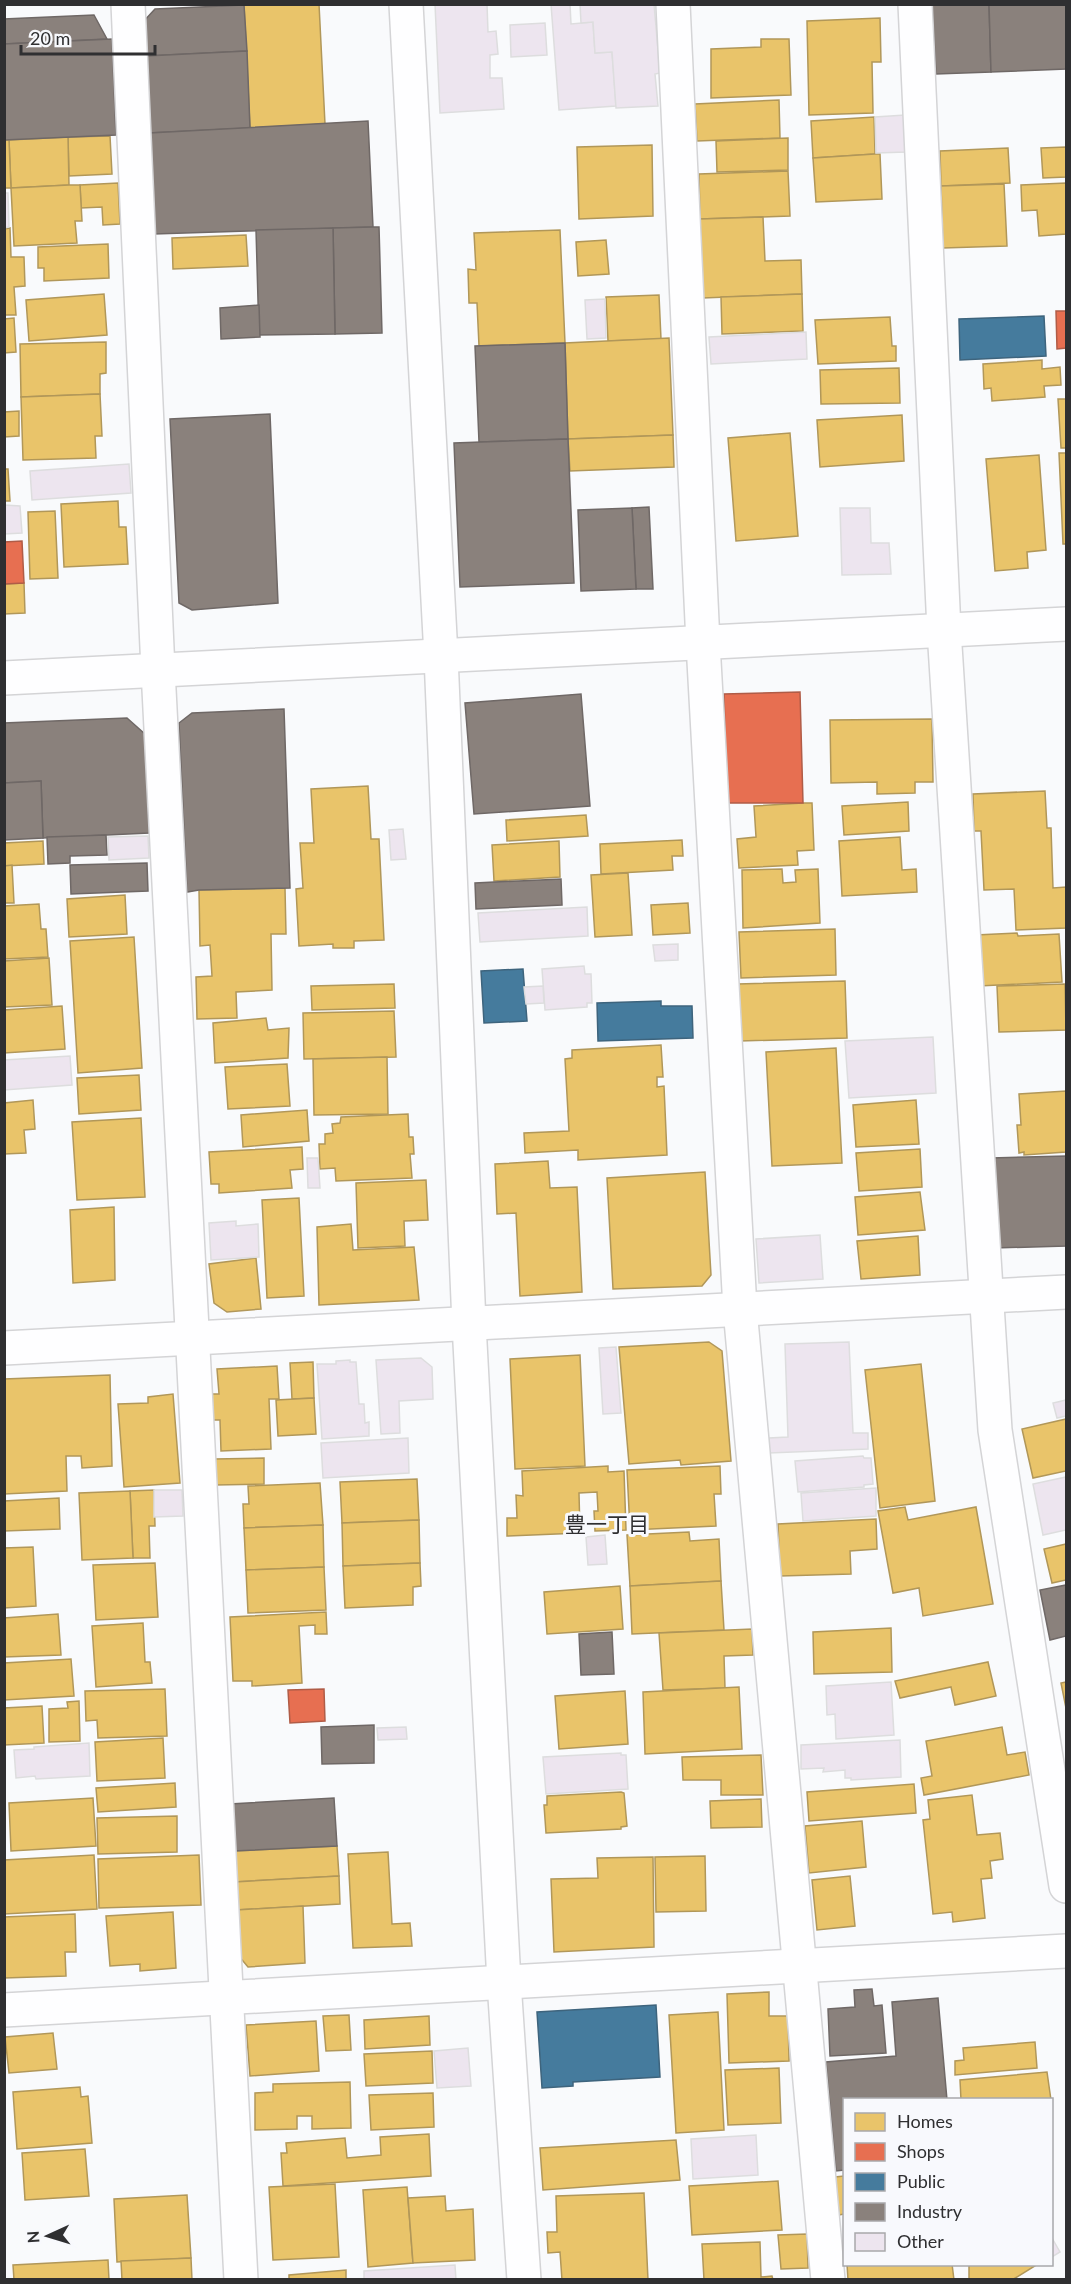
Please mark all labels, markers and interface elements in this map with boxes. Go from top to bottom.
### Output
scale bar [21,18,154,56]
text: 20 m [30,27,70,49]
district label: 豊一丁目 [565,1511,649,1536]
legend [843,2098,1053,2266]
text: Homes [897,2110,953,2132]
text: Shops [897,2140,945,2162]
text: Public [897,2170,945,2192]
text: Industry [897,2200,963,2222]
north arrow [18,2206,78,2266]
text: N [23,2230,42,2244]
text: Other [897,2230,944,2252]

